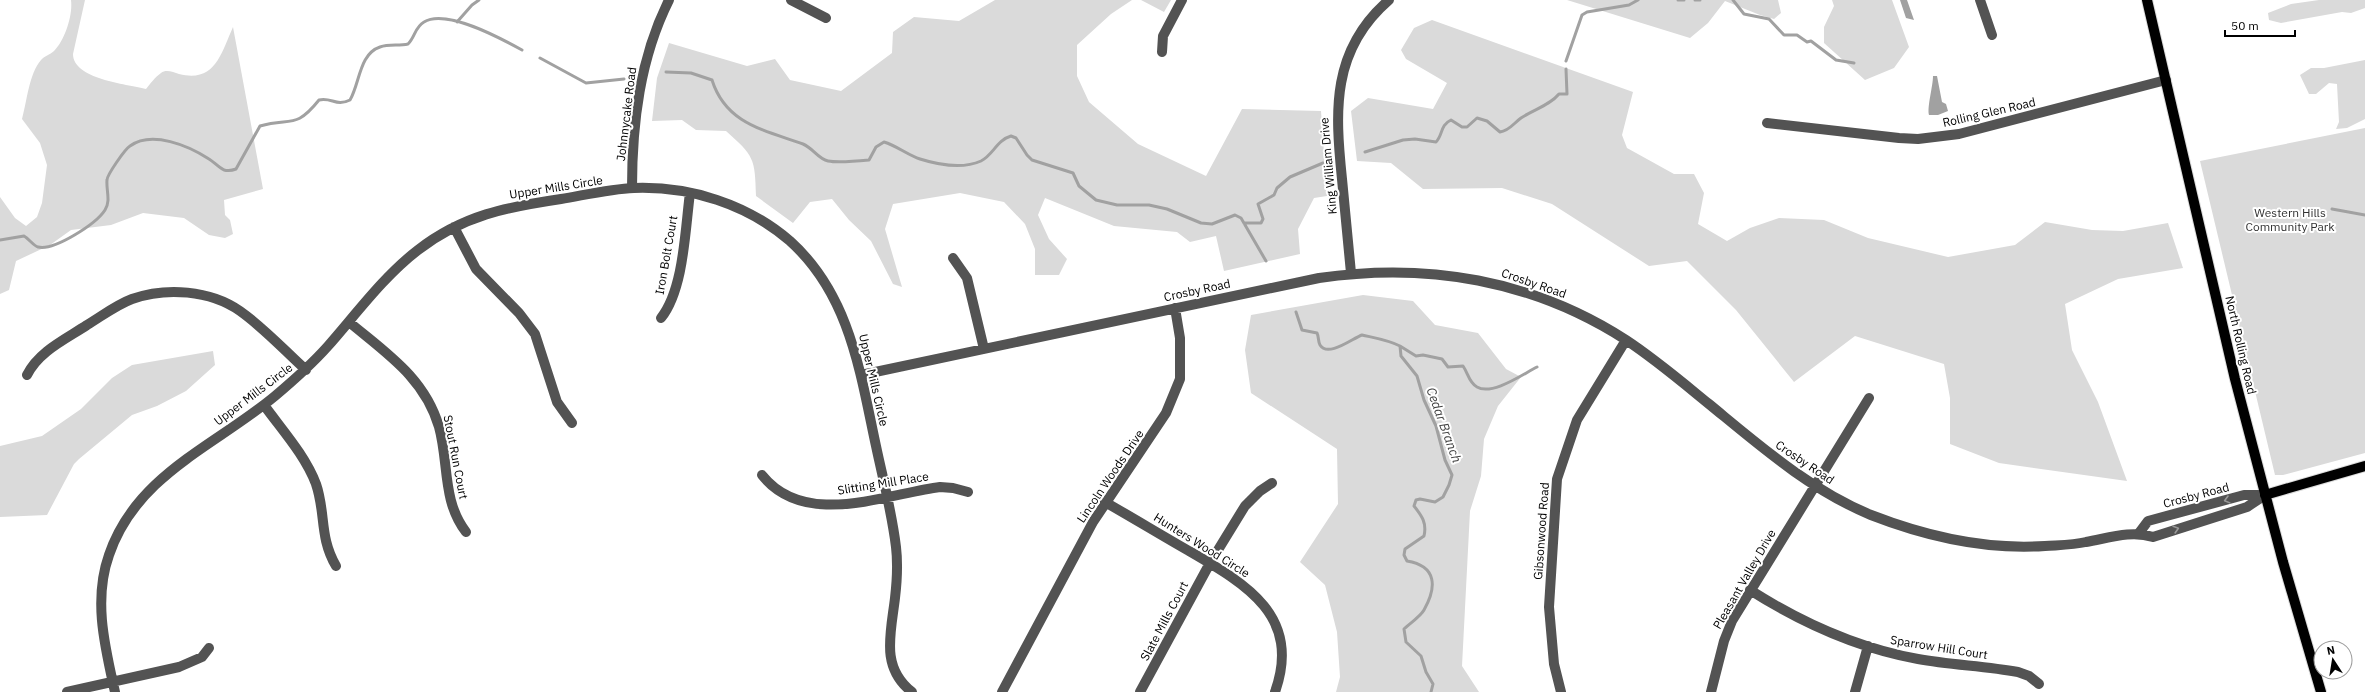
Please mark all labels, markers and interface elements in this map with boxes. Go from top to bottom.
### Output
scale bar [2225,12,2295,38]
text: 50 m [2231,18,2259,33]
street label: Johnnycake Road [613,66,639,162]
street label: Rolling Glen Road [1941,94,2037,130]
street label: King William Drive [1316,116,1340,215]
street label: Upper Mills Circle [508,172,604,202]
park label: Western Hills Community Park [2245,205,2335,234]
street label: Iron Bolt Court [652,214,680,296]
street label: Crosby Road [1500,265,1568,301]
street label: Crosby Road [1162,276,1232,304]
street label: North Rolling Road [2222,294,2260,396]
street label: Upper Mills Circle [856,332,892,428]
street label: Upper Mills Circle [211,359,296,428]
water label: Cedar Branch [1423,385,1465,465]
street label: Stout Run Court [440,414,472,500]
street label: Lincoln Woods Drive [1073,426,1147,525]
street label: Crosby Road [1773,437,1837,487]
street label: Slitting Mill Place [836,468,930,498]
street label: Crosby Road [2161,479,2231,511]
street label: Gibsonwood Road [1530,482,1552,580]
one-way arrow [2224,495,2231,504]
street label: Hunters Wood Circle [1151,509,1253,581]
street label: Pleasant Valley Drive [1709,526,1779,632]
one-way arrow [2173,526,2180,534]
street label: Slate Mills Court [1137,579,1191,663]
street label: Sparrow Hill Court [1889,632,1989,662]
north arrow [2313,640,2353,680]
text: N [2326,643,2336,658]

